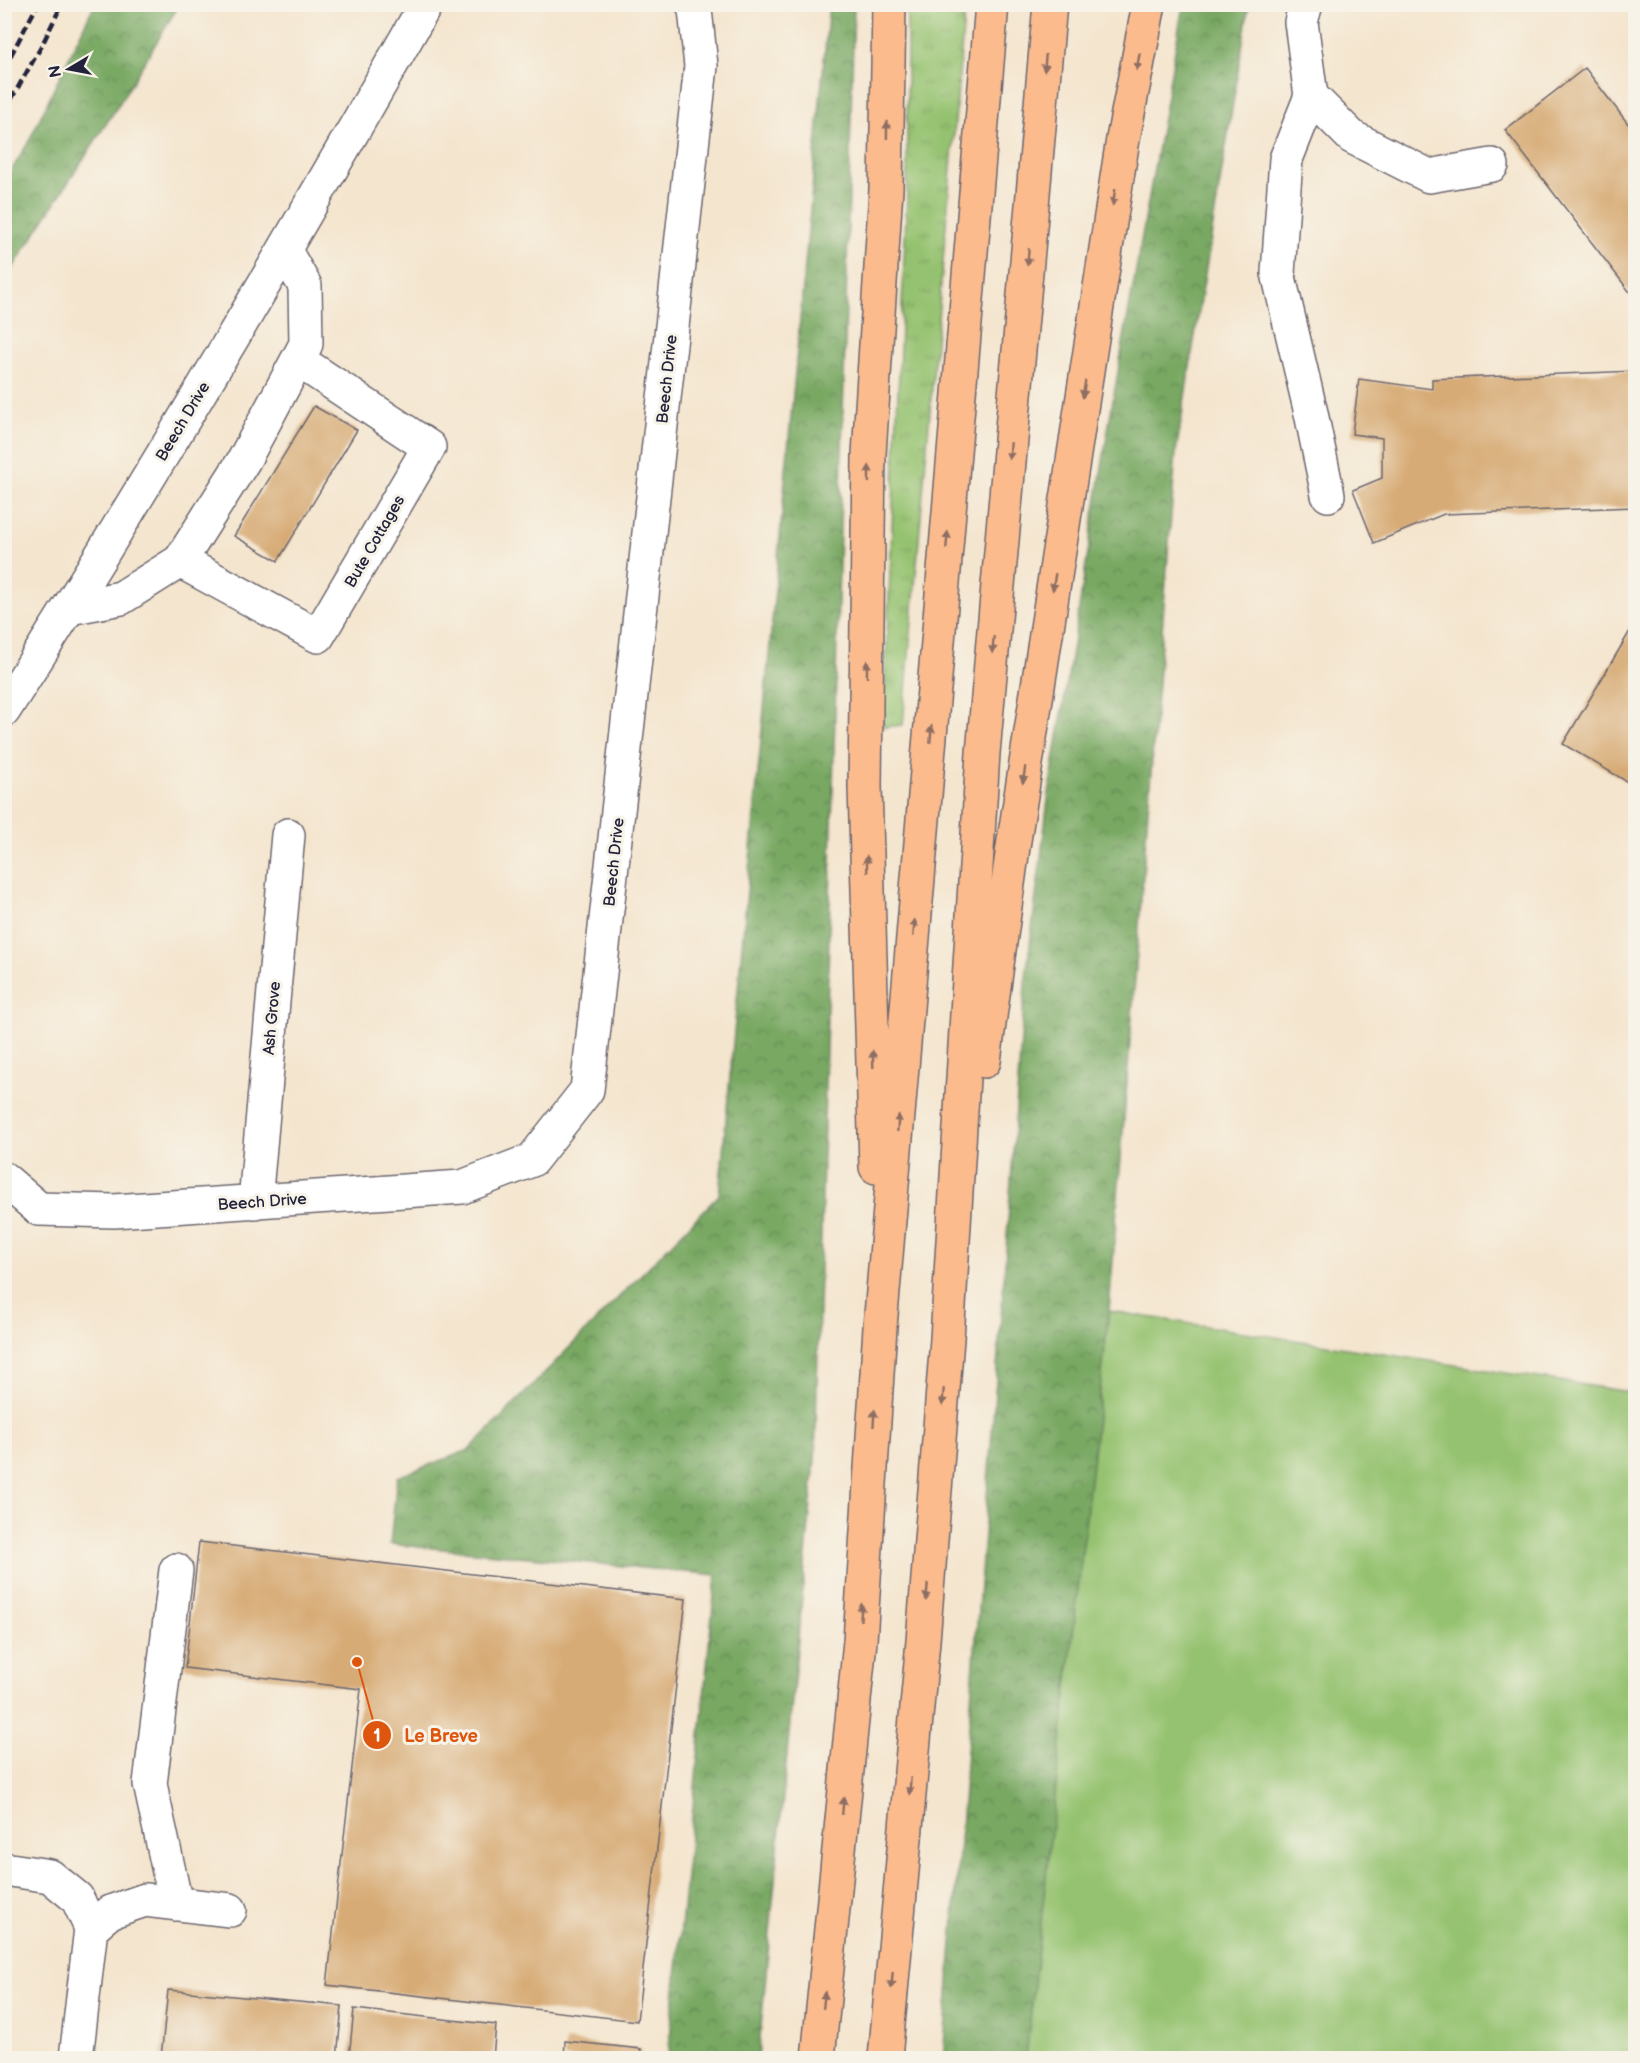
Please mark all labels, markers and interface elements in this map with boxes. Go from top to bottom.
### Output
north arrow [39,39,99,99]
one-way arrow [1040,53,1050,72]
one-way arrow [1133,53,1142,72]
text: N [45,64,66,79]
one-way arrow [882,121,892,140]
one-way arrow [1109,187,1118,206]
one-way arrow [1023,248,1032,267]
street label: Beech Drive [653,333,682,425]
street label: Beech Drive [152,378,215,465]
one-way arrow [1079,380,1088,399]
one-way arrow [1005,442,1015,461]
one-way arrow [864,465,874,484]
street label: Bute Cottages [341,492,409,591]
one-way arrow [942,530,952,549]
one-way arrow [1049,573,1058,592]
one-way arrow [988,636,998,655]
one-way arrow [862,660,871,679]
one-way arrow [926,725,935,744]
one-way arrow [1019,765,1028,784]
street label: Beech Drive [600,816,629,908]
one-way arrow [863,855,872,874]
one-way arrow [909,919,919,938]
street label: Ash Grove [260,980,285,1056]
one-way arrow [868,1050,877,1069]
one-way arrow [893,1113,903,1132]
street label: Beech Drive [217,1190,308,1215]
one-way arrow [938,1388,948,1407]
one-way arrow [870,1408,879,1427]
one-way arrow [923,1582,932,1601]
one-way arrow [857,1603,866,1622]
callout: Le Breve [362,1717,490,1753]
text: 1 [373,1726,381,1747]
text: Le Breve [404,1726,478,1747]
one-way arrow [905,1777,915,1796]
one-way arrow [838,1797,848,1816]
one-way arrow [887,1971,897,1990]
one-way arrow [819,1991,829,2010]

